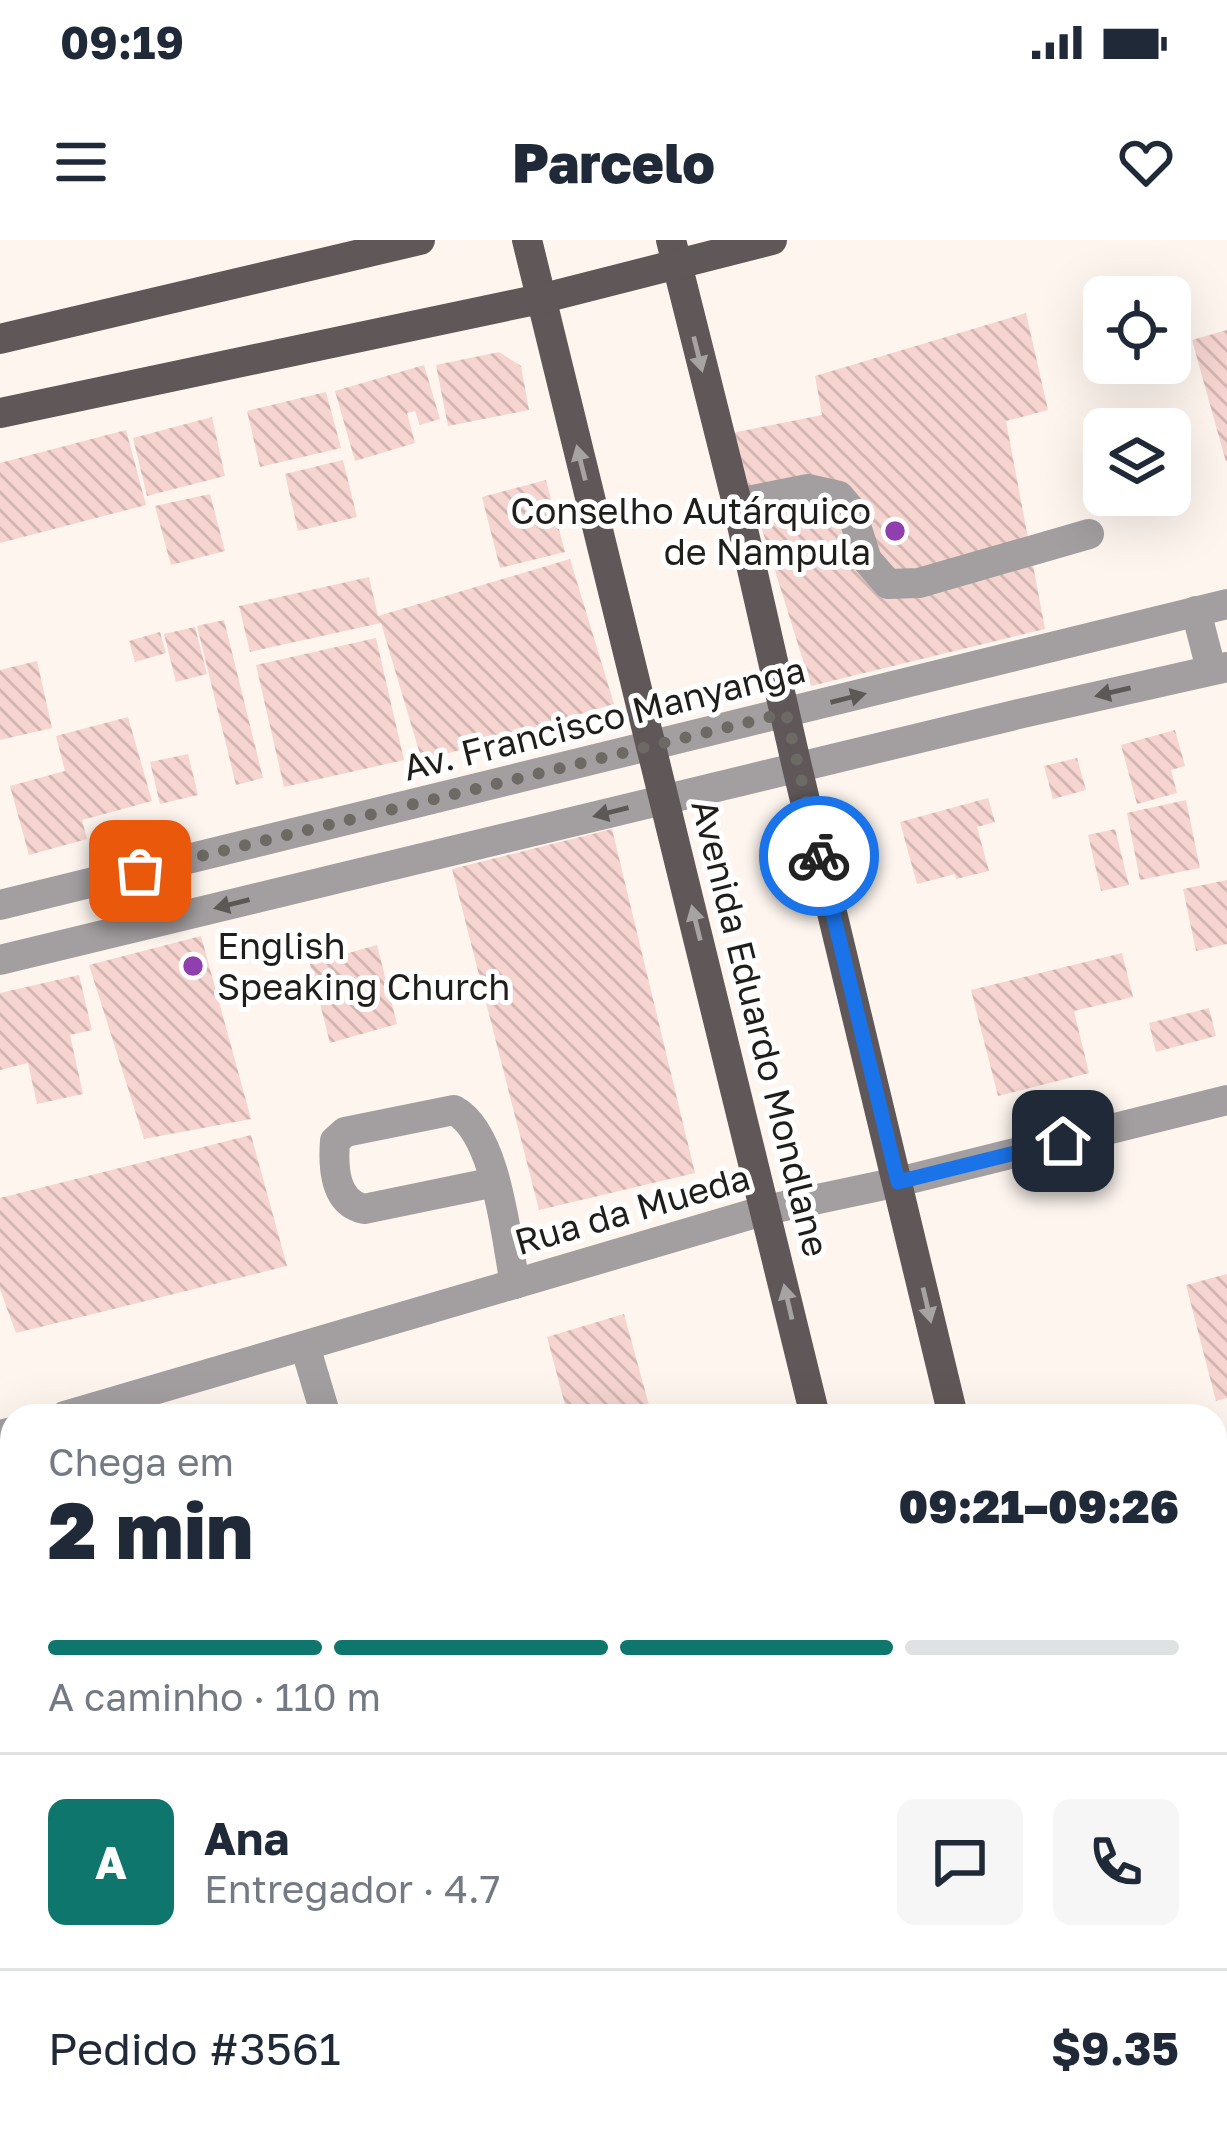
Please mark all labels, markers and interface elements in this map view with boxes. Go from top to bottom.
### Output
text: 09:19 [60,15,184,69]
icon: menu [48,129,114,195]
icon: heart [1113,129,1179,195]
text: Parcelo [512,130,715,195]
map controls [1083,276,1191,516]
button: locate [1083,276,1191,384]
one-way arrow [690,335,709,372]
button: layers [1083,408,1191,516]
one-way arrow [571,445,590,482]
place label: Conselho Autárquico de Nampula [510,489,871,573]
marker: Conselho Autárquico de Nampula [882,518,908,544]
street label: Av. Francisco Manyanga [399,647,809,789]
one-way arrow [1094,683,1131,702]
one-way arrow [830,688,867,707]
street label: Avenida Eduardo Mondlane [683,795,839,1261]
courier [759,796,879,916]
one-way arrow [592,803,629,822]
pin [89,820,191,922]
icon: bike [786,823,852,889]
icon: bag [107,838,173,904]
one-way arrow [213,895,250,914]
one-way arrow [686,905,705,942]
place label: English Speaking Church [217,924,511,1008]
marker: English Speaking Church [180,953,206,979]
pin [1012,1090,1114,1192]
icon: home [1030,1108,1096,1174]
street label: Rua da Mueda [510,1155,754,1263]
one-way arrow [778,1283,797,1321]
one-way arrow [918,1286,937,1323]
text: Chega em [48,1438,234,1485]
text: 09:21–09:26 [899,1479,1179,1533]
text: 2 min [48,1483,253,1576]
text: A caminho · 110 m [48,1673,381,1720]
button: chat [897,1799,1023,1925]
button: phone [1053,1799,1179,1925]
text: Ana [204,1811,289,1865]
text: A [95,1835,127,1889]
text: Entregador · 4.7 [204,1865,500,1912]
text: Pedido #3561 [48,2021,341,2075]
text: $9.35 [1051,2021,1179,2075]

